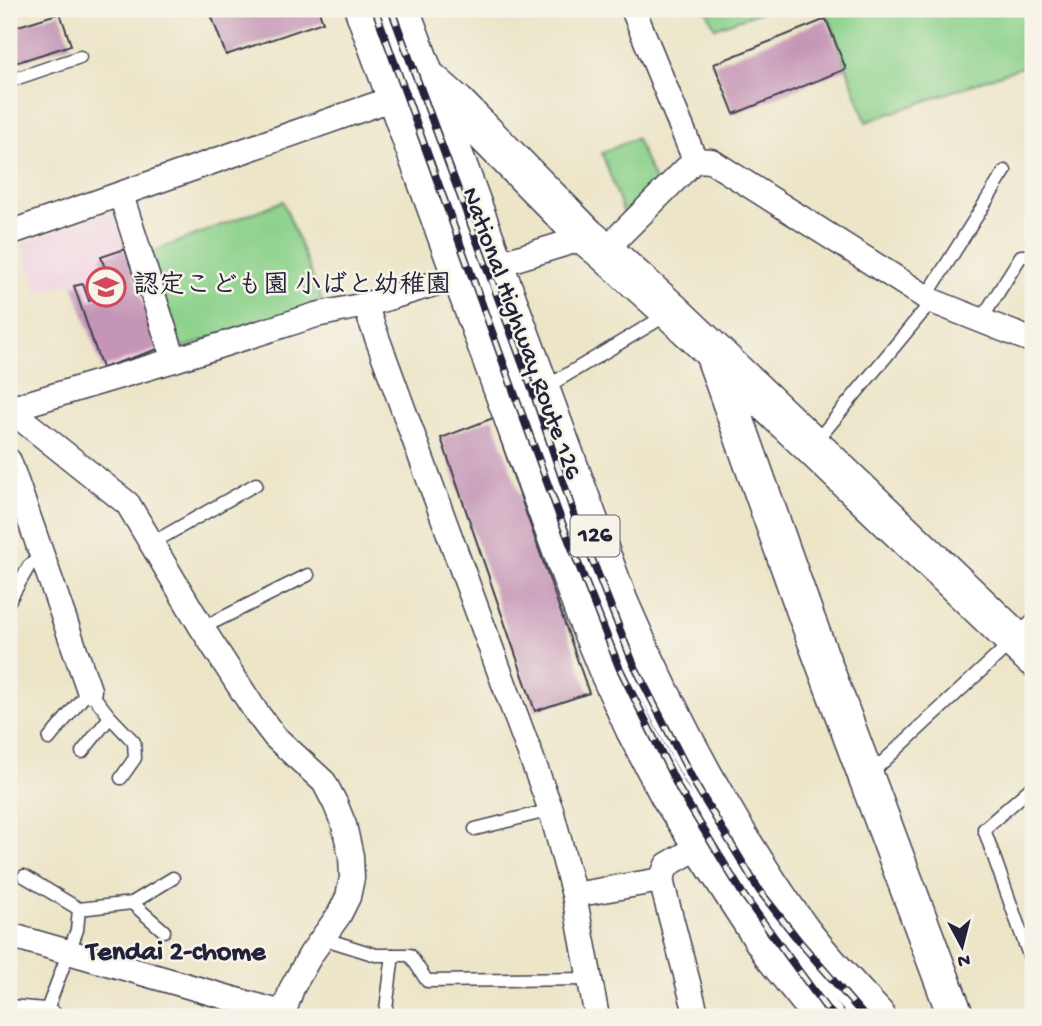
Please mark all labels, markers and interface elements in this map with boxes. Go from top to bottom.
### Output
street label: National Highway Route 126 [453,184,588,485]
school or university icon: 認定こども園 小ばと幼稚園 [85,266,127,308]
place label: 認定こども園 小ばと幼稚園 [133,270,451,303]
road number: 126 [570,516,620,556]
north arrow [926,911,996,981]
district label: Tendai 2-chome [84,937,267,970]
text: N [956,947,971,972]

